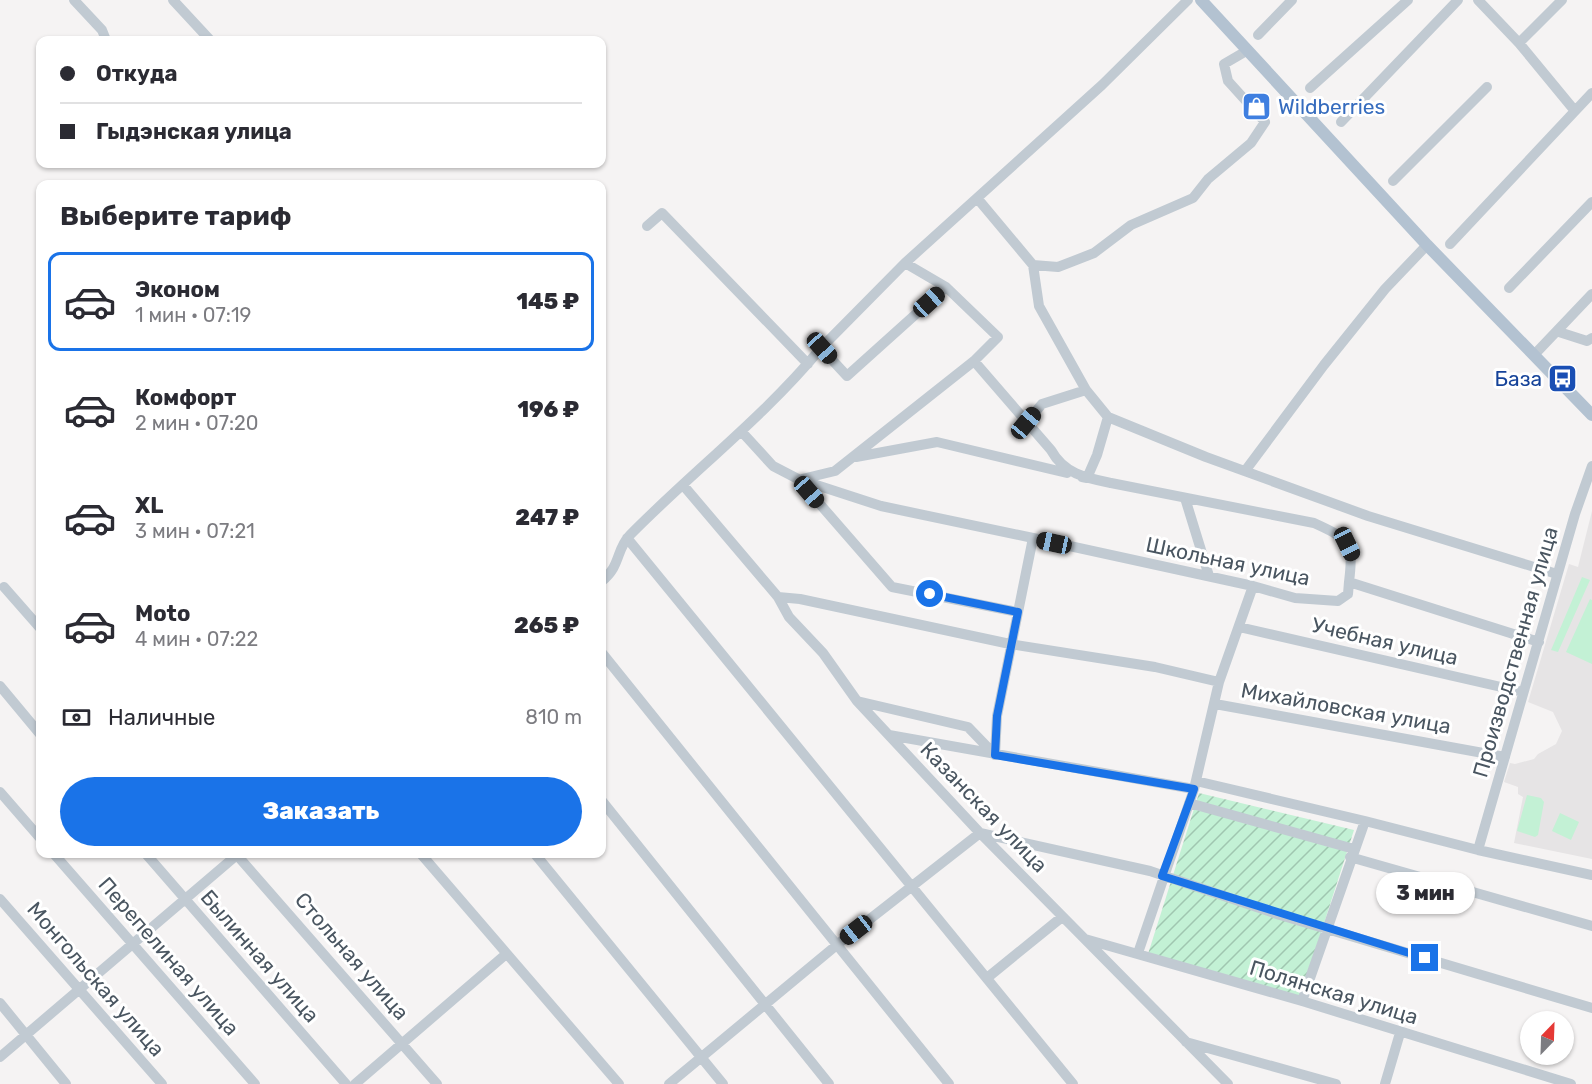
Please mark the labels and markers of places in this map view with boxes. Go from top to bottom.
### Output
shop icon: Wildberries [1241,90,1273,122]
place label: Wildberries [1278,94,1385,119]
bus stop icon: База [1547,362,1579,394]
place label: База [1495,366,1542,391]

